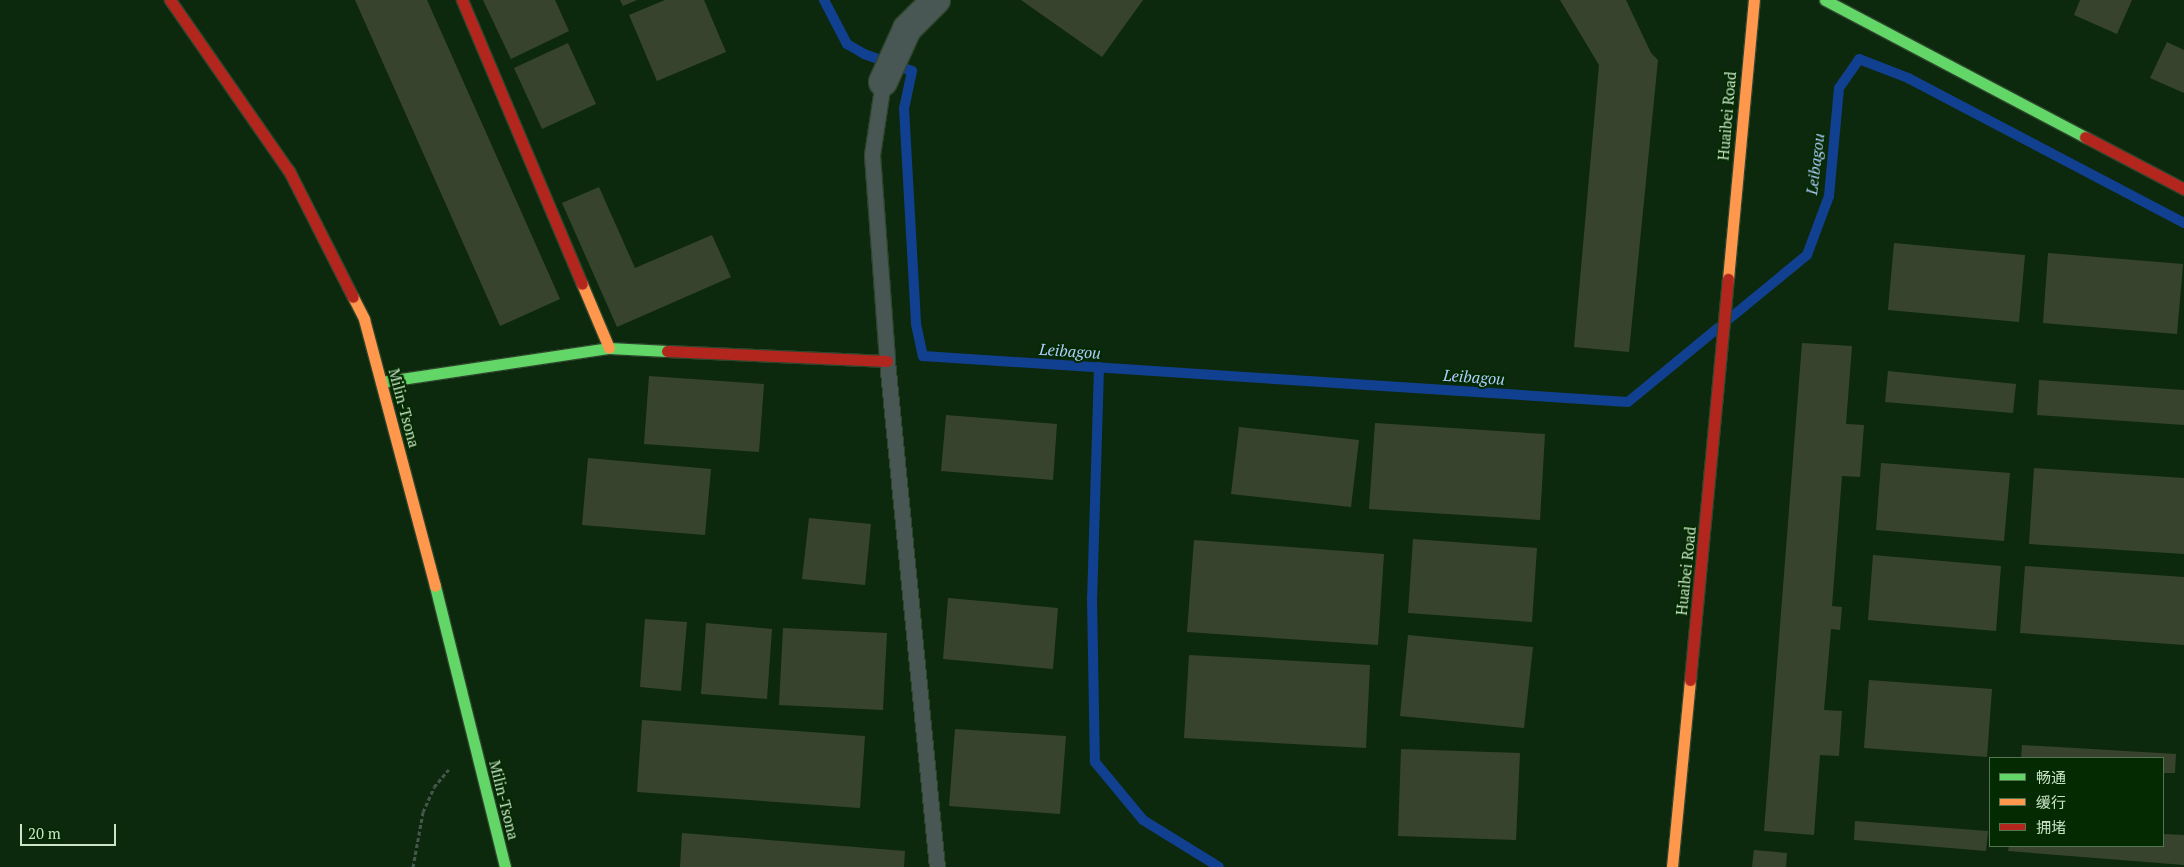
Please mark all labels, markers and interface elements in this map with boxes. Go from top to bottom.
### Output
street label: Huaibei Road [1714,71,1740,161]
water label: Leibagou [1802,132,1828,196]
water label: Leibagou [1038,339,1102,363]
water label: Leibagou [1442,365,1506,389]
street label: Milin-Tsona [385,367,423,449]
street label: Huaibei Road [1672,526,1700,616]
legend [1989,757,2164,847]
street label: Milin-Tsona [485,759,523,841]
text: 畅通 [2036,767,2066,787]
text: 缓行 [2036,792,2066,812]
scale bar [22,814,119,846]
text: 拥堵 [2036,817,2066,837]
text: 20 m [28,823,61,843]

